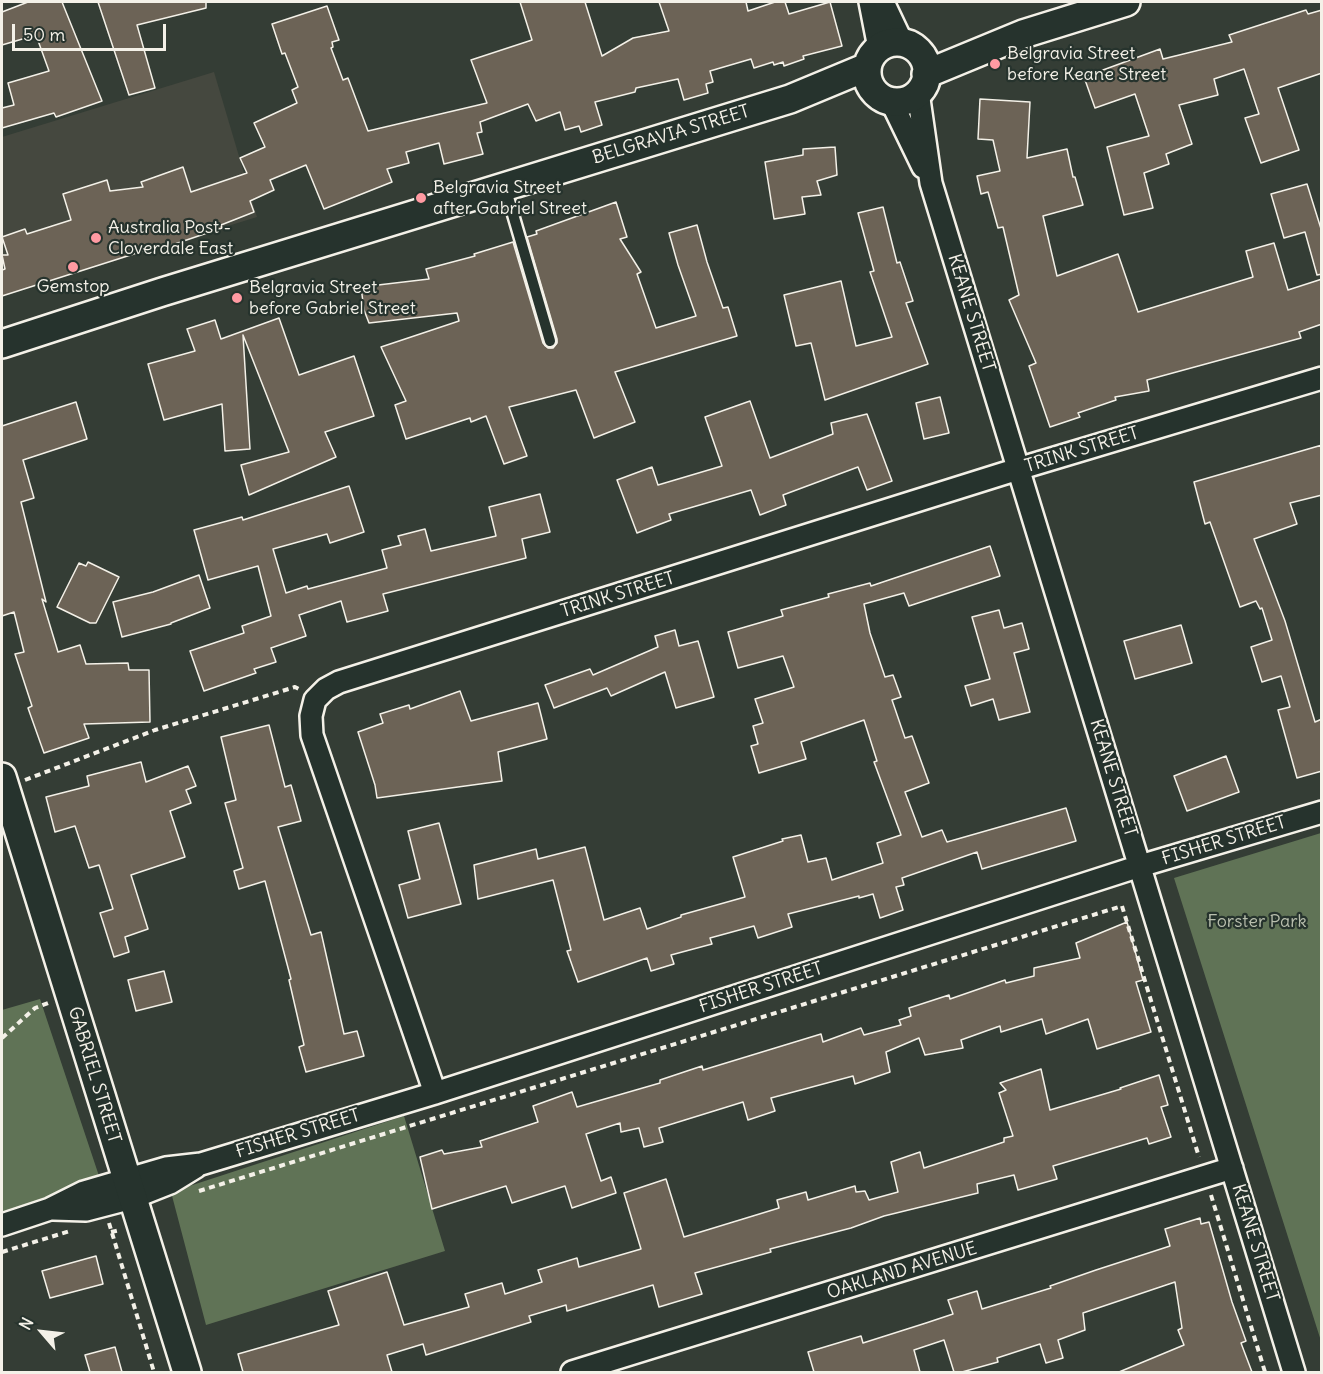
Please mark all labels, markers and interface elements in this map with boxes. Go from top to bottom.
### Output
scale bar [15,12,170,50]
text: 50 m [23,23,65,46]
place label: Belgravia Street before Keane Street [1007,43,1166,86]
marker: Belgravia Street before Keane Street [988,57,1002,71]
street label: BELGRAVIA STREET [590,101,752,169]
place label: Belgravia Street after Gabriel Street [433,177,587,219]
marker: Belgravia Street after Gabriel Street [414,191,428,205]
place label: Australia Post - Cloverdale East [108,217,233,260]
marker: Australia Post - Cloverdale East [89,231,103,245]
street label: KEANE STREET [943,252,999,374]
marker: Gemstop [66,260,80,274]
place label: Gemstop [36,276,110,298]
place label: Belgravia Street before Gabriel Street [249,277,416,320]
marker: Belgravia Street before Gabriel Street [230,291,244,305]
street label: TRINK STREET [1022,422,1142,478]
street label: TRINK STREET [558,567,678,623]
street label: KEANE STREET [1085,717,1141,839]
street label: FISHER STREET [1159,812,1289,870]
park label: Forster Park [1207,911,1307,933]
street label: FISHER STREET [696,958,826,1018]
street label: GABRIEL STREET [63,1004,125,1146]
street label: FISHER STREET [233,1105,363,1163]
street label: KEANE STREET [1227,1182,1283,1304]
street label: OAKLAND AVENUE [824,1238,980,1304]
north arrow [12,1302,72,1362]
text: N [15,1314,38,1333]

